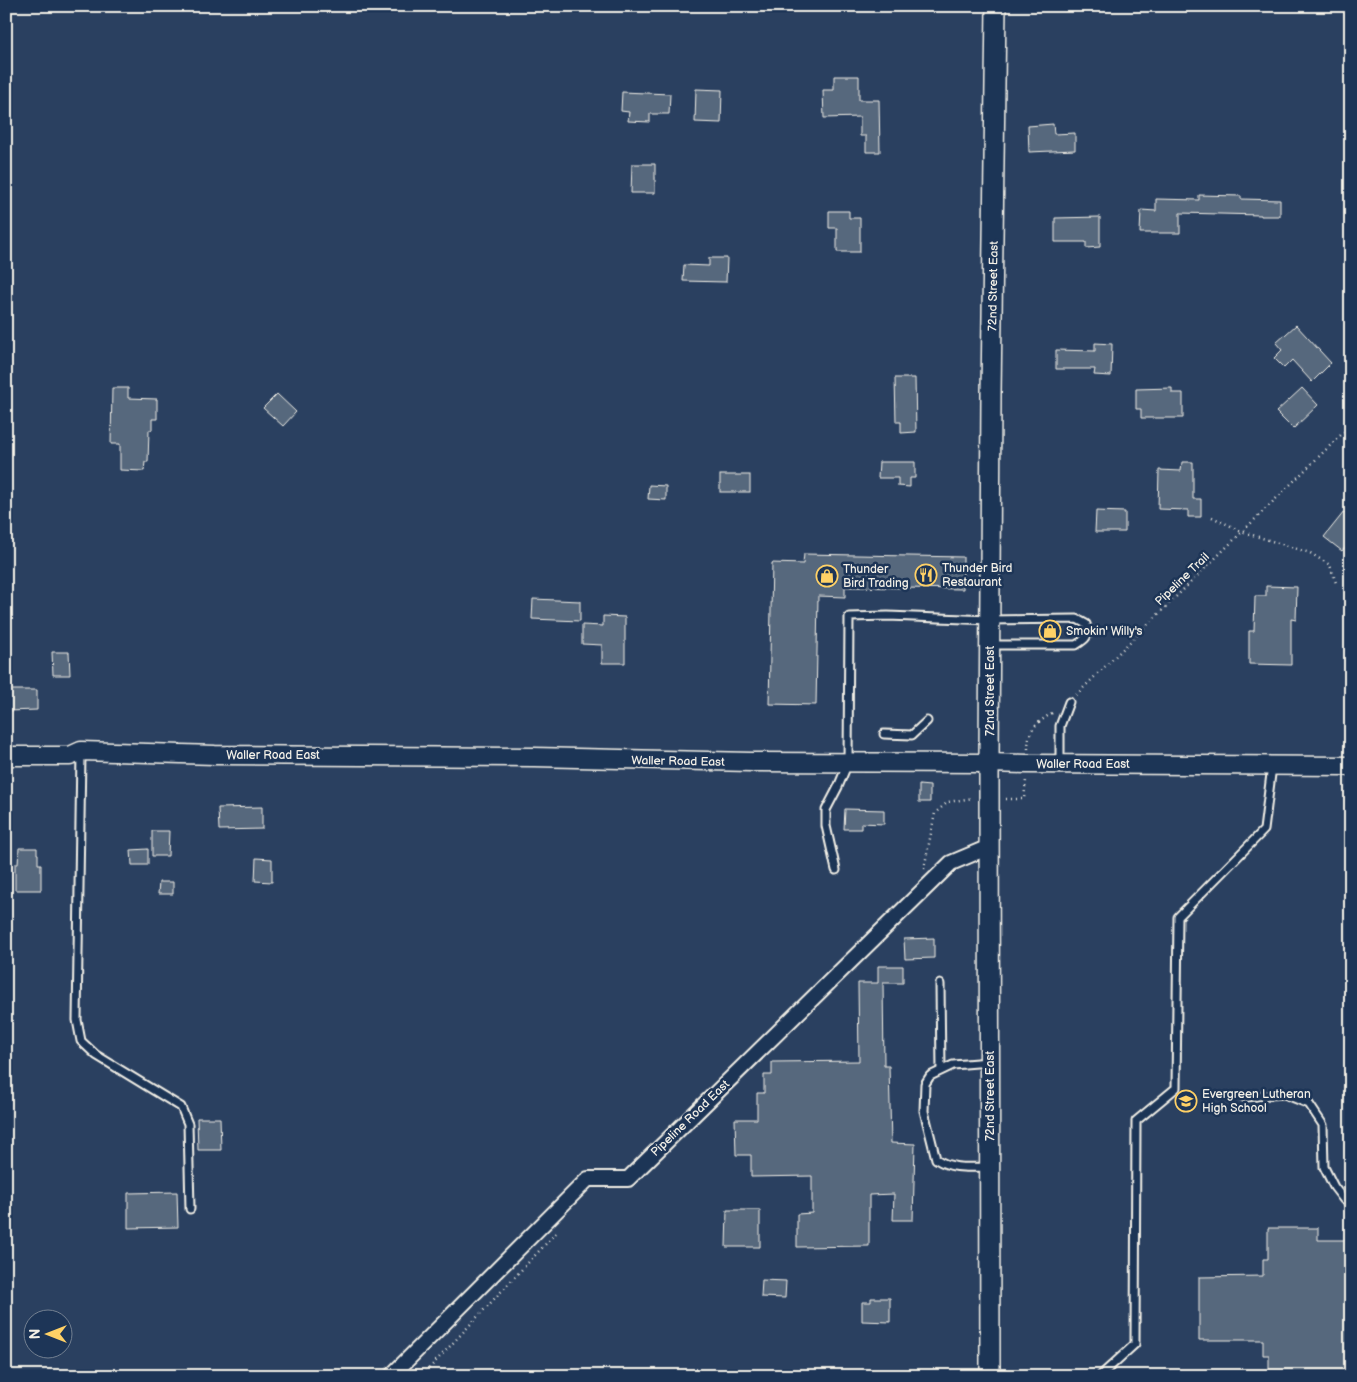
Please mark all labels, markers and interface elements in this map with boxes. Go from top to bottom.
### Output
street label: 72nd Street East [985,241,1002,331]
street label: Pipeline Trail [1152,550,1213,609]
place label: Thunder Bird Restaurant [942,561,1013,590]
place label: Thunder Bird Trading [843,562,909,591]
restaurant icon: Thunder Bird Restaurant [914,563,938,587]
shop icon: Thunder Bird Trading [815,564,839,588]
shop icon: Smokin' Willy's [1038,619,1062,643]
place label: Smokin' Willy's [1066,624,1143,639]
street label: 72nd Street East [983,646,998,736]
street label: Waller Road East [226,748,320,763]
street label: Waller Road East [631,753,725,770]
street label: Waller Road East [1036,757,1130,772]
street label: 72nd Street East [983,1051,998,1141]
street label: Pipeline Road East [648,1077,733,1160]
place label: Evergreen Lutheran High School [1202,1087,1311,1116]
school or university icon: Evergreen Lutheran High School [1174,1089,1198,1113]
north arrow [22,1310,72,1360]
text: N [27,1329,44,1339]

